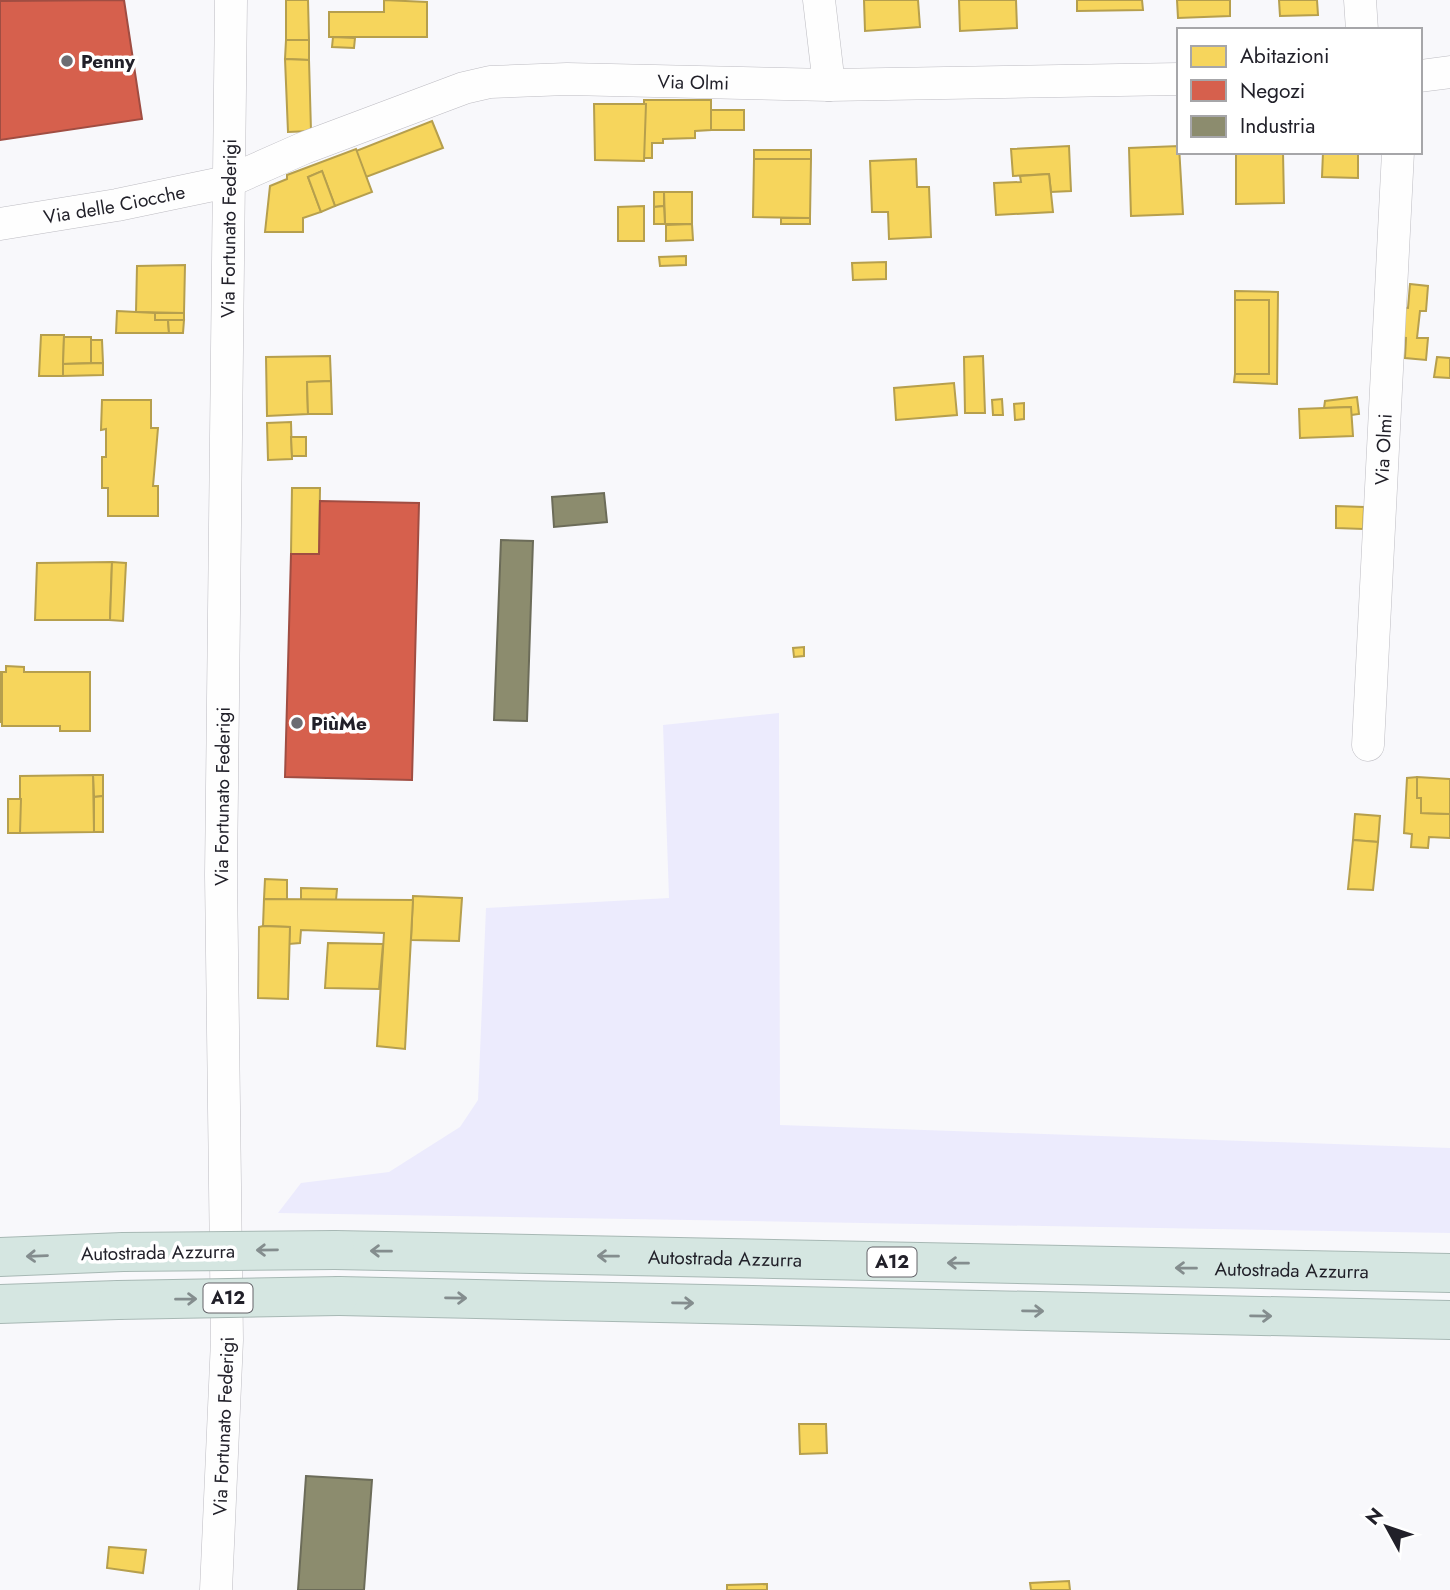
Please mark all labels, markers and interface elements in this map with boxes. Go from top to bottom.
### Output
legend [1177,28,1422,154]
text: Abitazioni [1240,41,1330,71]
place label: Penny [81,48,136,75]
marker: Penny [59,53,75,69]
street label: Via Olmi [657,68,729,97]
text: Negozi [1240,76,1305,106]
text: Industria [1240,111,1315,141]
street label: Via Fortunato Federigi [214,139,243,318]
street label: Via delle Ciocche [42,178,188,231]
street label: Via Olmi [1368,413,1399,486]
street label: Via Fortunato Federigi [208,707,237,886]
place label: PiùMe [311,710,367,737]
marker: PiùMe [289,715,305,731]
street label: Autostrada Azzurra [81,1238,235,1267]
street label: Autostrada Azzurra [648,1243,802,1274]
one-way arrow [255,1244,278,1257]
one-way arrow [370,1244,393,1257]
road number: A12 [868,1247,917,1276]
one-way arrow [26,1249,49,1262]
one-way arrow [597,1249,620,1262]
street label: Autostrada Azzurra [1214,1255,1369,1285]
one-way arrow [947,1256,970,1270]
one-way arrow [1175,1261,1198,1275]
road number: A12 [204,1283,252,1312]
one-way arrow [174,1292,197,1305]
one-way arrow [444,1292,467,1305]
one-way arrow [671,1297,694,1310]
one-way arrow [1021,1304,1044,1318]
one-way arrow [1249,1309,1272,1323]
street label: Via Fortunato Federigi [206,1336,241,1516]
north arrow [1352,1492,1422,1562]
text: N [1359,1502,1390,1531]

